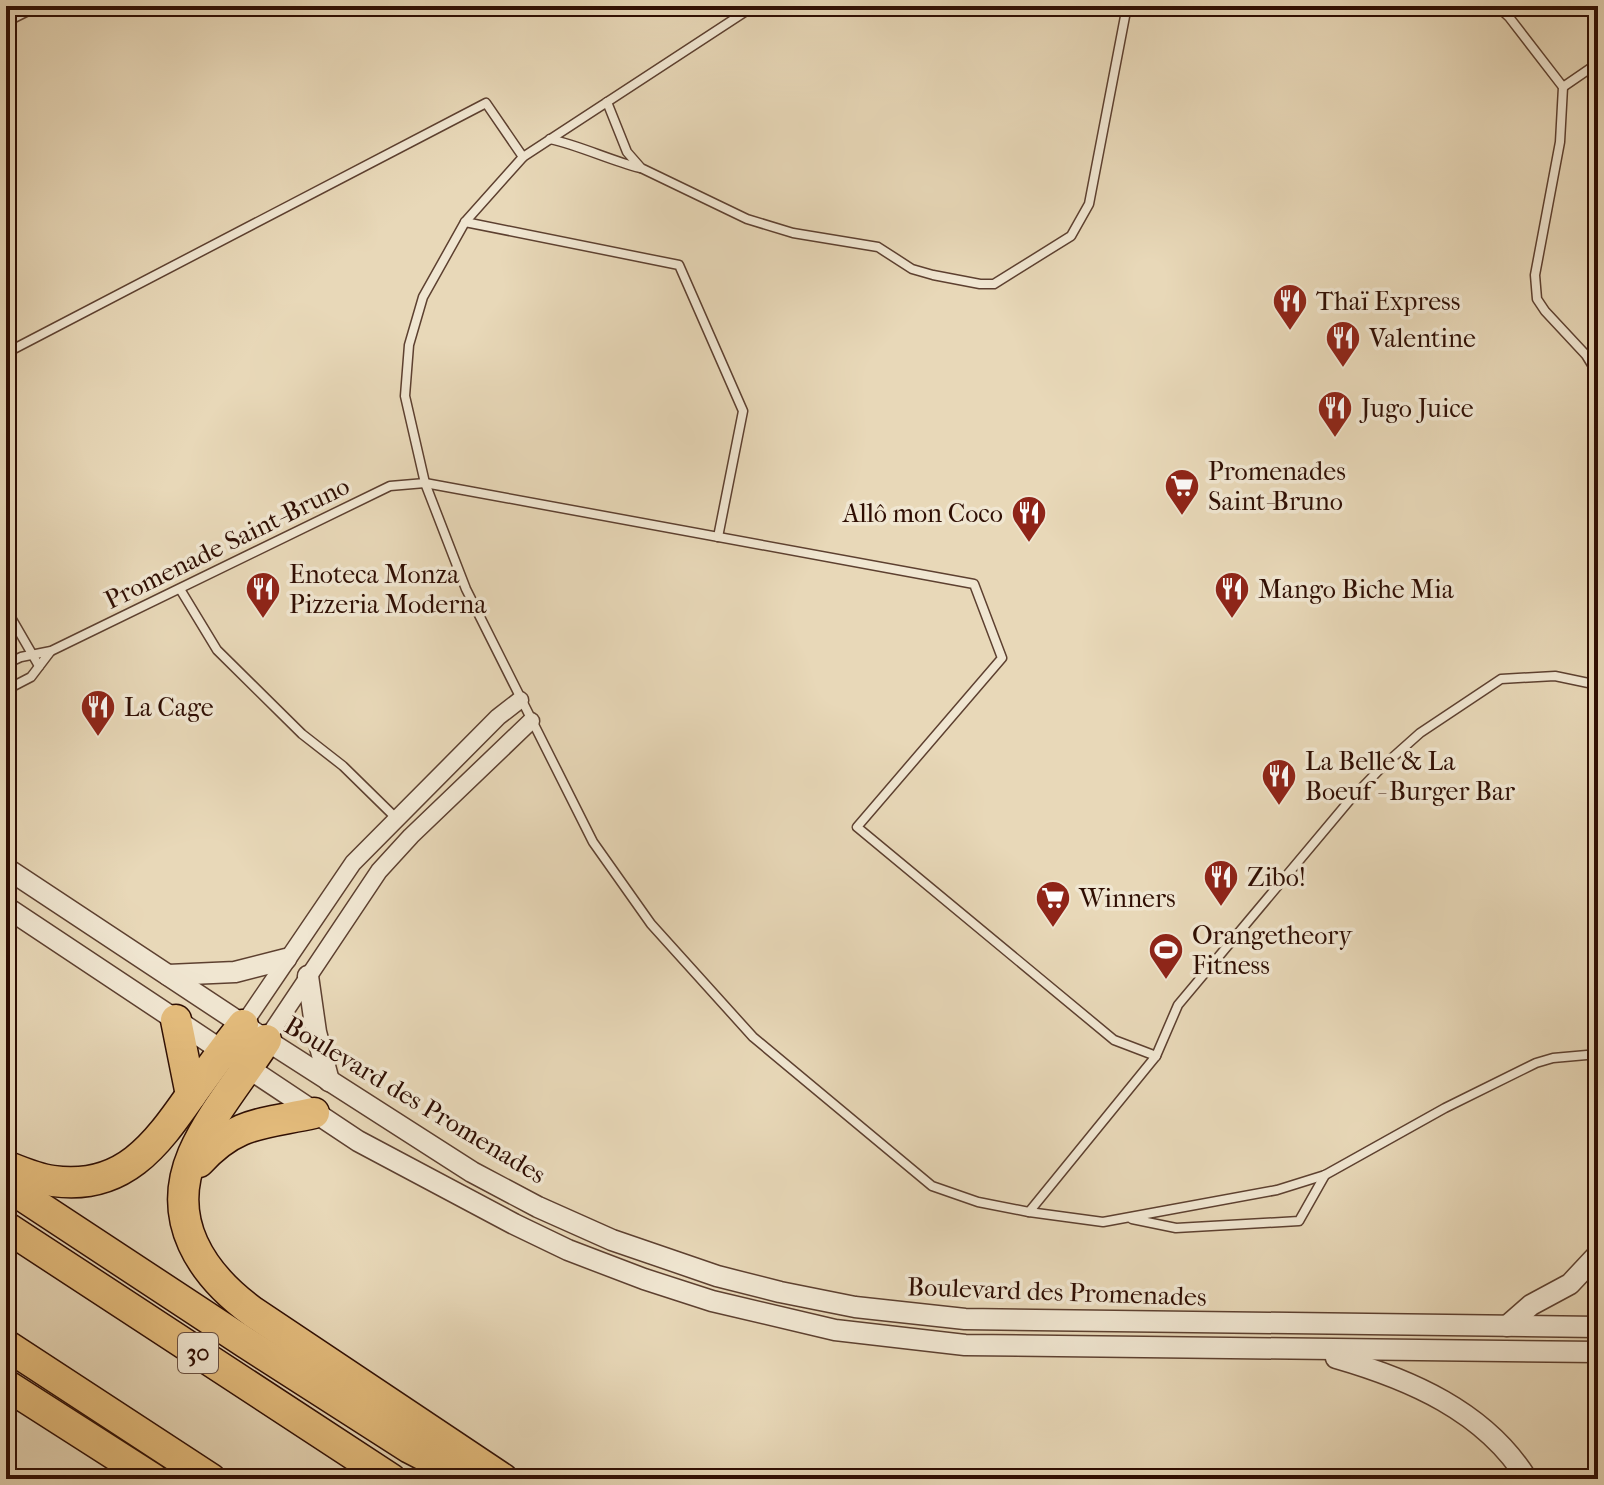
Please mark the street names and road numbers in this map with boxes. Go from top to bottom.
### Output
street label: Promenade Saint-Bruno [99,470,355,616]
street label: Boulevard des Promenades [279,1010,551,1190]
street label: Boulevard des Promenades [907,1271,1207,1313]
road number: 30 [178,1333,218,1373]

